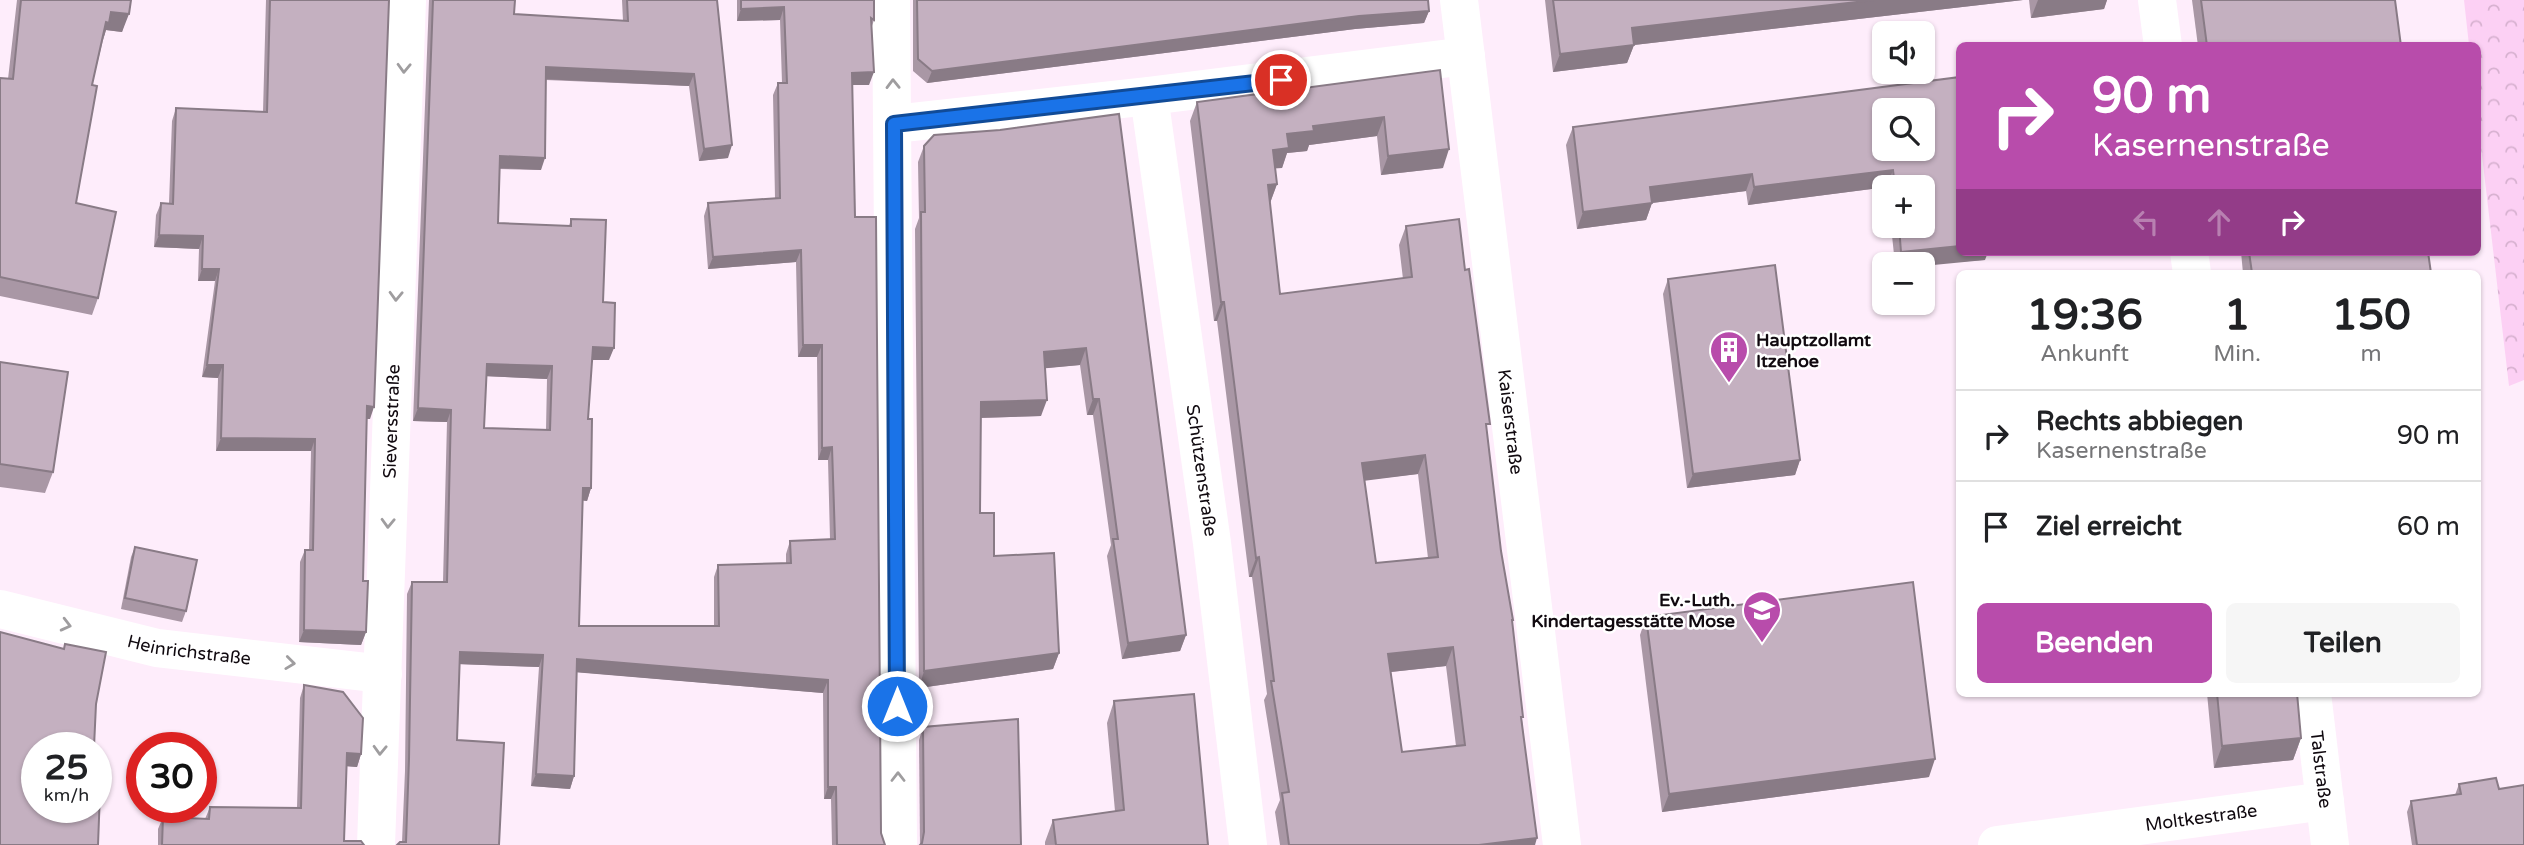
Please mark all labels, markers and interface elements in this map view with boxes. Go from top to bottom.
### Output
map controls [1872,21,1935,315]
button: sound [1872,21,1935,84]
pin [1251,50,1311,110]
icon: arrive [1262,61,1300,99]
one-way arrow [397,63,412,74]
text: 90 m [2092,67,2211,126]
icon: right [1977,70,2068,161]
one-way arrow [885,78,901,89]
button: search [1872,98,1935,161]
text: Kasernenstraße [2092,127,2330,165]
button: + [1872,175,1935,238]
icon: left [2127,203,2165,241]
icon: ahead [2200,203,2238,241]
icon: right [2273,203,2311,241]
button: − [1872,252,1935,315]
one-way arrow [389,290,404,301]
text: 19:36 [2026,290,2143,341]
text: 1 [2224,290,2250,341]
text: 150 [2331,290,2411,341]
building icon: Hauptzollamt Itzehoe [1708,329,1750,384]
place label: Hauptzollamt Itzehoe [1756,329,1871,372]
text: Ankunft [2040,340,2129,368]
text: Min. [2213,340,2261,368]
text: m [2360,340,2382,368]
street label: Sieversstraße [378,364,405,479]
street label: Kaiserstraße [1493,368,1528,476]
street label: Schützenstraße [1182,403,1222,538]
text: Rechts abbiegen [2036,406,2243,437]
icon: right [1977,417,2015,455]
text: 90 m [2397,420,2460,451]
text: Kasernenstraße [2036,437,2207,465]
icon: arrive [1977,508,2015,546]
text: Ziel erreicht [2036,511,2182,542]
text: 60 m [2397,511,2460,542]
one-way arrow [381,518,396,529]
place label: Ev.-Luth. Kindertagesstätte Mose [1531,589,1735,632]
school or university icon: Ev.-Luth. Kindertagesstätte Mose [1741,589,1783,644]
button: Beenden [1977,603,2212,683]
button: Teilen [2226,603,2460,683]
one-way arrow [60,617,72,631]
street label: Heinrichstraße [125,630,252,670]
one-way arrow [284,656,296,671]
position arrow [860,669,934,743]
street label: Talstraße [2306,730,2337,809]
speed limit sign: 30 [126,732,217,823]
one-way arrow [372,745,387,756]
text: 25 [45,747,88,789]
one-way arrow [890,771,906,782]
text: km/h [44,784,89,806]
street label: Moltkestraße [2144,799,2259,836]

